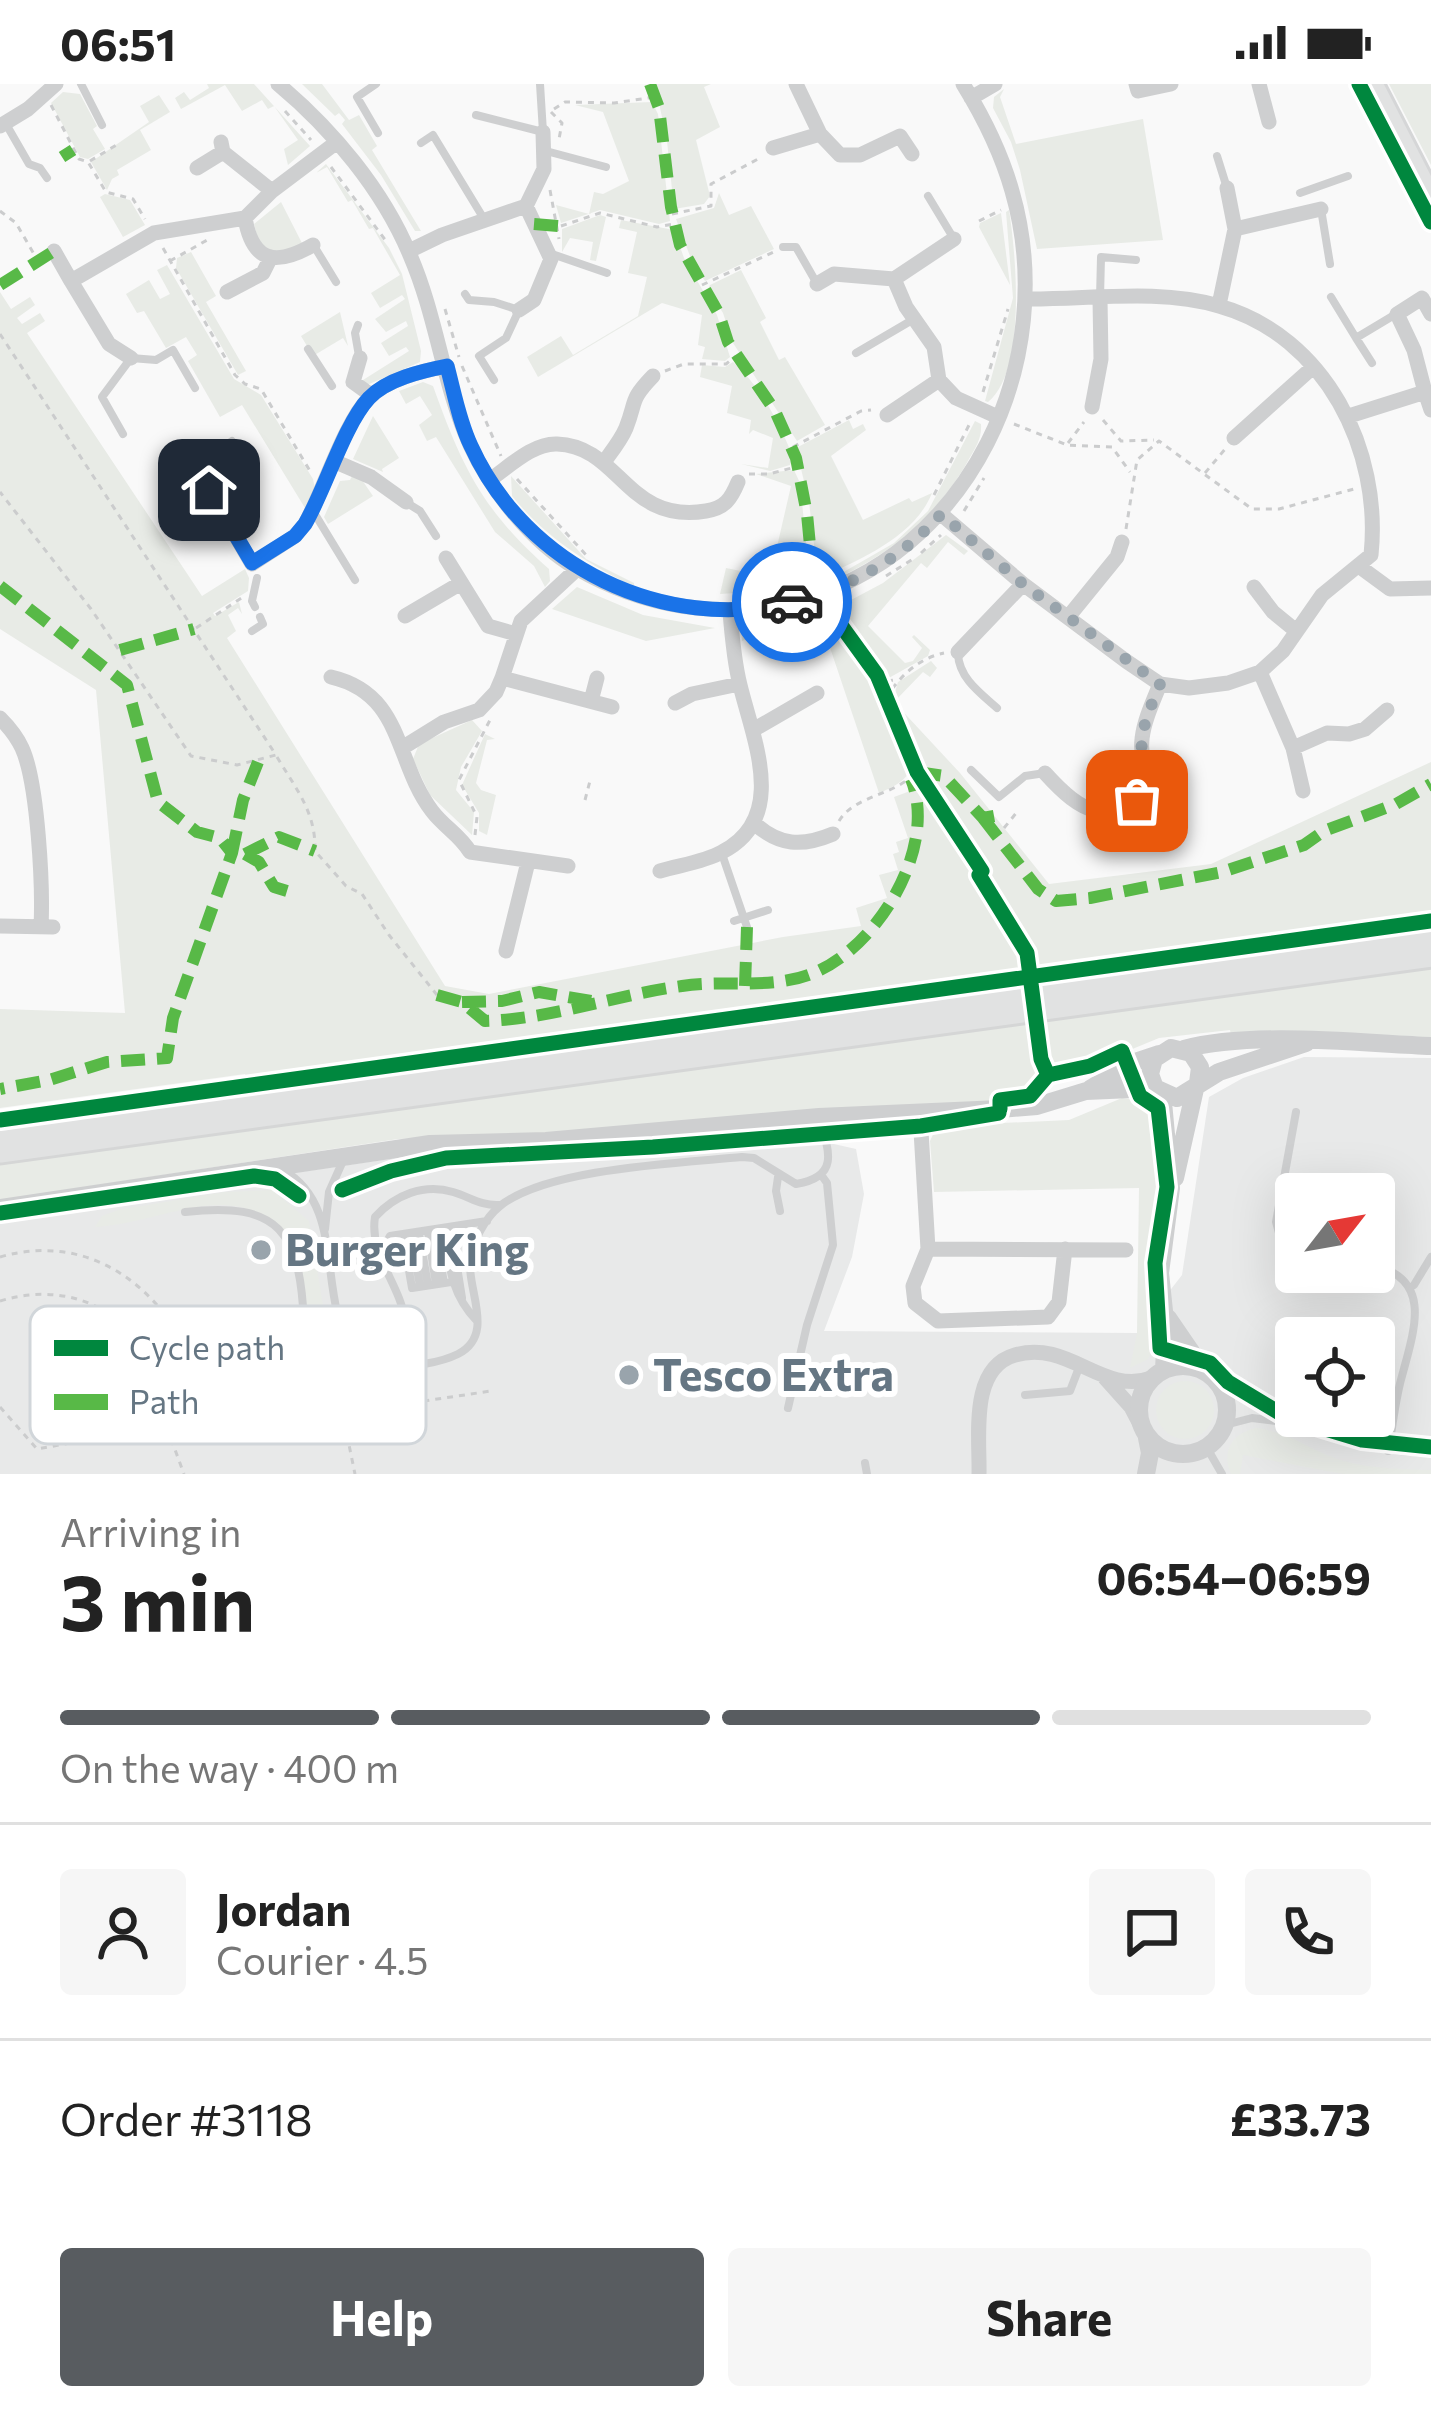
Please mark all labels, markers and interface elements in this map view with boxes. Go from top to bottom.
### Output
text: 06:51 [60,15,176,70]
pin [158,439,260,541]
icon: home [176,457,242,523]
courier [732,542,852,662]
icon: car [759,569,825,635]
pin [1086,750,1188,852]
icon: bag [1104,768,1170,834]
north arrow [1275,1173,1395,1293]
map controls [1275,1173,1395,1437]
place label: Burger King [285,1220,529,1275]
marker: Burger King [248,1237,274,1263]
legend [30,1306,426,1444]
button: locate [1275,1317,1395,1437]
text: Cycle path [129,1326,285,1367]
place label: Tesco Extra [653,1345,894,1400]
marker: Tesco Extra [616,1362,642,1388]
text: Path [129,1380,199,1421]
text: Arriving in [60,1507,241,1555]
text: 06:54–06:59 [1096,1549,1371,1604]
text: 3 min [60,1552,255,1647]
text: On the way · 400 m [60,1743,399,1791]
button: person [60,1869,186,1995]
button: chat [1089,1869,1215,1995]
button: phone [1245,1869,1371,1995]
text: Jordan [216,1880,351,1935]
text: Courier · 4.5 [216,1935,428,1983]
text: Order #3118 [60,2090,312,2145]
text: £33.73 [1230,2090,1371,2145]
button: Help [60,2248,704,2386]
button: Share [728,2248,1371,2386]

